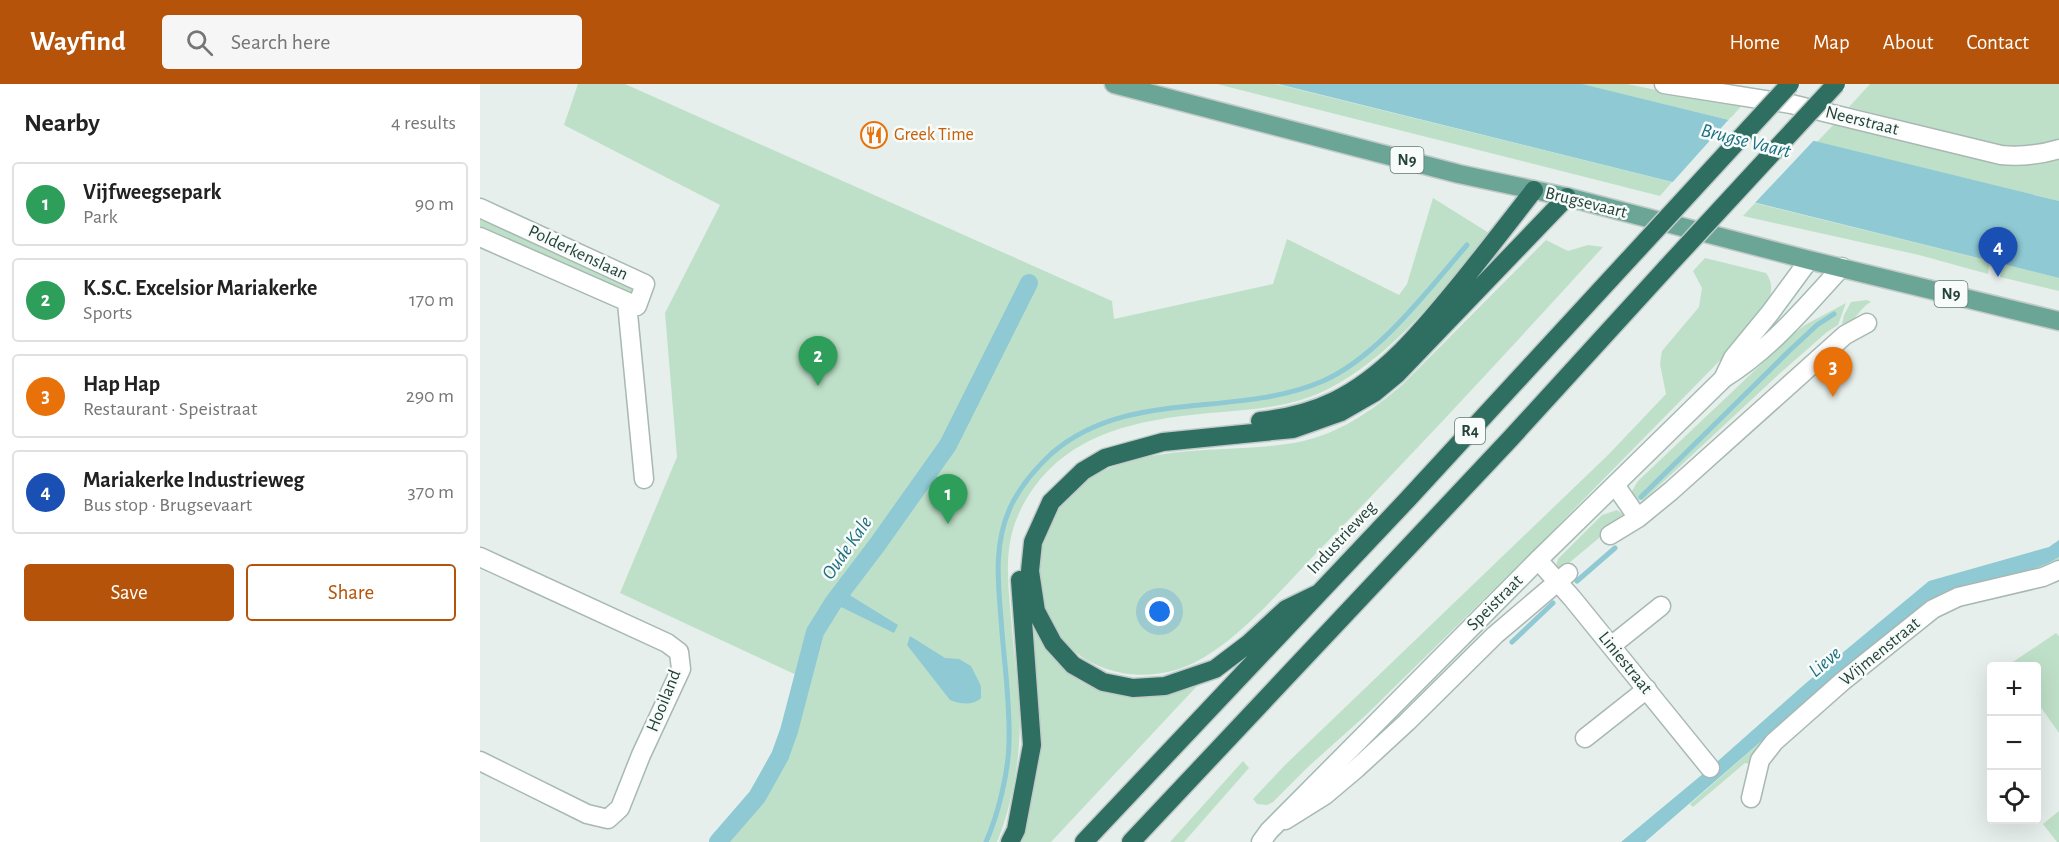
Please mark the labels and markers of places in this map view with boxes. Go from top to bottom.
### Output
restaurant icon: Greek Time [859,120,889,150]
place label: Greek Time [894,126,974,144]
pin: 4 [1978,228,2018,277]
pin: 2 [798,336,838,386]
pin: 3 [1814,348,1852,397]
pin: 1 [928,474,968,524]

